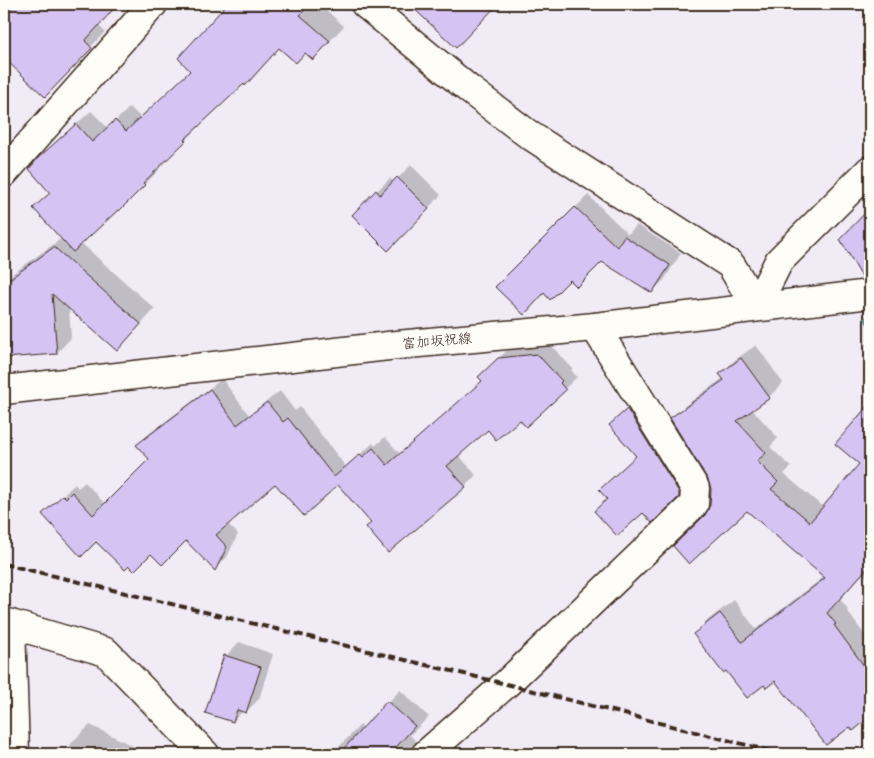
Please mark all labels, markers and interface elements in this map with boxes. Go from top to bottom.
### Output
street label: 富加坂祝線 [401,325,473,357]

